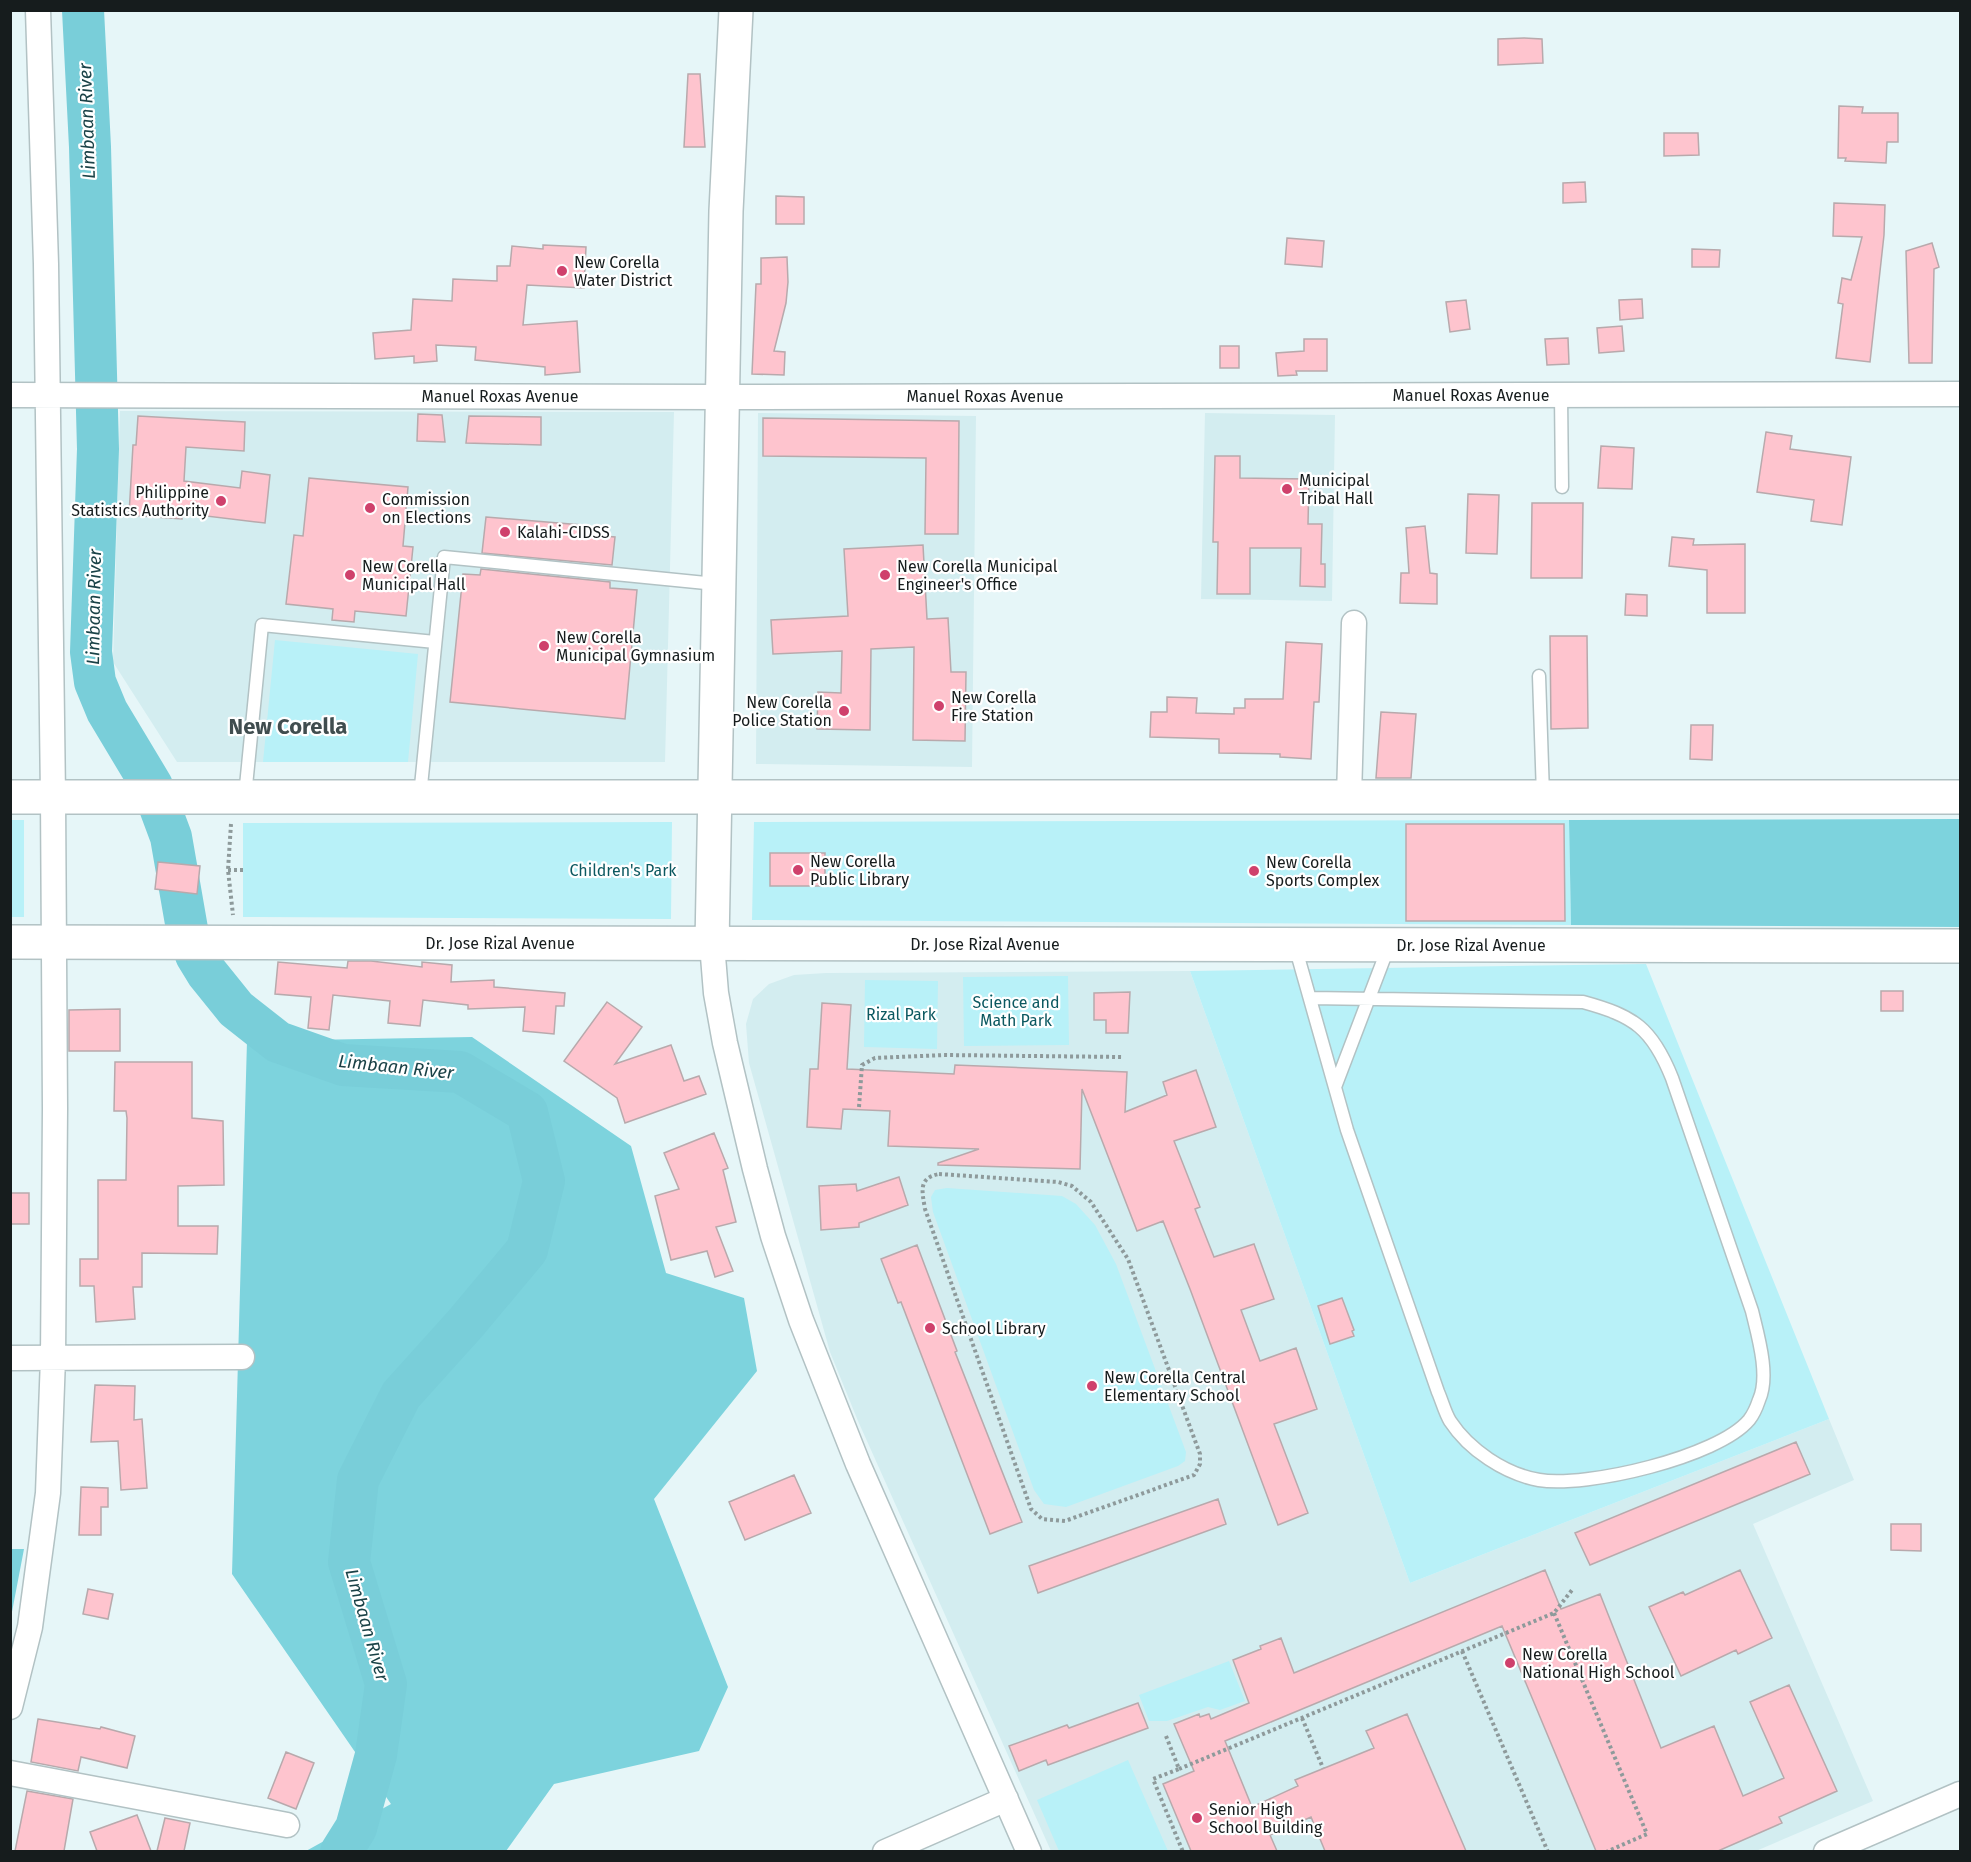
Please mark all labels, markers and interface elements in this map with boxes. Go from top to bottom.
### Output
water label: Limbaan River [74,62,100,179]
place label: New Corella Water District [574,253,673,290]
marker: New Corella Water District [555,264,569,278]
street label: Manuel Roxas Avenue [1392,386,1550,405]
street label: Manuel Roxas Avenue [421,387,579,406]
street label: Manuel Roxas Avenue [906,387,1064,406]
place label: Municipal Tribal Hall [1299,471,1373,508]
marker: Municipal Tribal Hall [1280,482,1294,496]
place label: Philippine Statistics Authority [71,483,209,520]
place label: Commission on Elections [382,490,471,527]
marker: Philippine Statistics Authority [214,494,228,508]
marker: Commission on Elections [363,501,377,515]
place label: Kalahi-CIDSS [517,523,610,542]
marker: Kalahi-CIDSS [498,525,512,539]
water label: Limbaan River [82,548,106,665]
place label: New Corella Municipal Hall [362,557,466,594]
place label: New Corella Municipal Engineer's Office [897,557,1058,594]
marker: New Corella Municipal Hall [343,568,357,582]
marker: New Corella Municipal Engineer's Office [878,568,892,582]
place label: New Corella Municipal Gymnasium [556,628,715,665]
marker: New Corella Municipal Gymnasium [537,639,551,653]
place label: New Corella Fire Station [951,688,1037,725]
place label: New Corella Police Station [732,693,832,730]
marker: New Corella Fire Station [932,699,946,713]
marker: New Corella Police Station [837,704,851,718]
district label: New Corella [229,713,347,740]
place label: New Corella Public Library [810,852,909,889]
place label: New Corella Sports Complex [1266,853,1380,890]
park label: Children's Park [569,861,677,880]
marker: New Corella Public Library [791,863,805,877]
marker: New Corella Sports Complex [1247,864,1261,878]
street label: Dr. Jose Rizal Avenue [425,934,575,953]
street label: Dr. Jose Rizal Avenue [910,935,1060,954]
street label: Dr. Jose Rizal Avenue [1396,936,1546,955]
park label: Science and Math Park [973,993,1059,1030]
park label: Rizal Park [866,1005,937,1024]
water label: Limbaan River [337,1050,456,1084]
place label: School Library [942,1319,1046,1338]
marker: School Library [923,1321,937,1335]
place label: New Corella Central Elementary School [1104,1368,1246,1405]
marker: New Corella Central Elementary School [1085,1379,1099,1393]
water label: Limbaan River [340,1566,394,1685]
place label: New Corella National High School [1522,1645,1675,1682]
marker: New Corella National High School [1503,1656,1517,1670]
place label: Senior High School Building [1209,1800,1323,1837]
marker: Senior High School Building [1190,1811,1204,1825]

